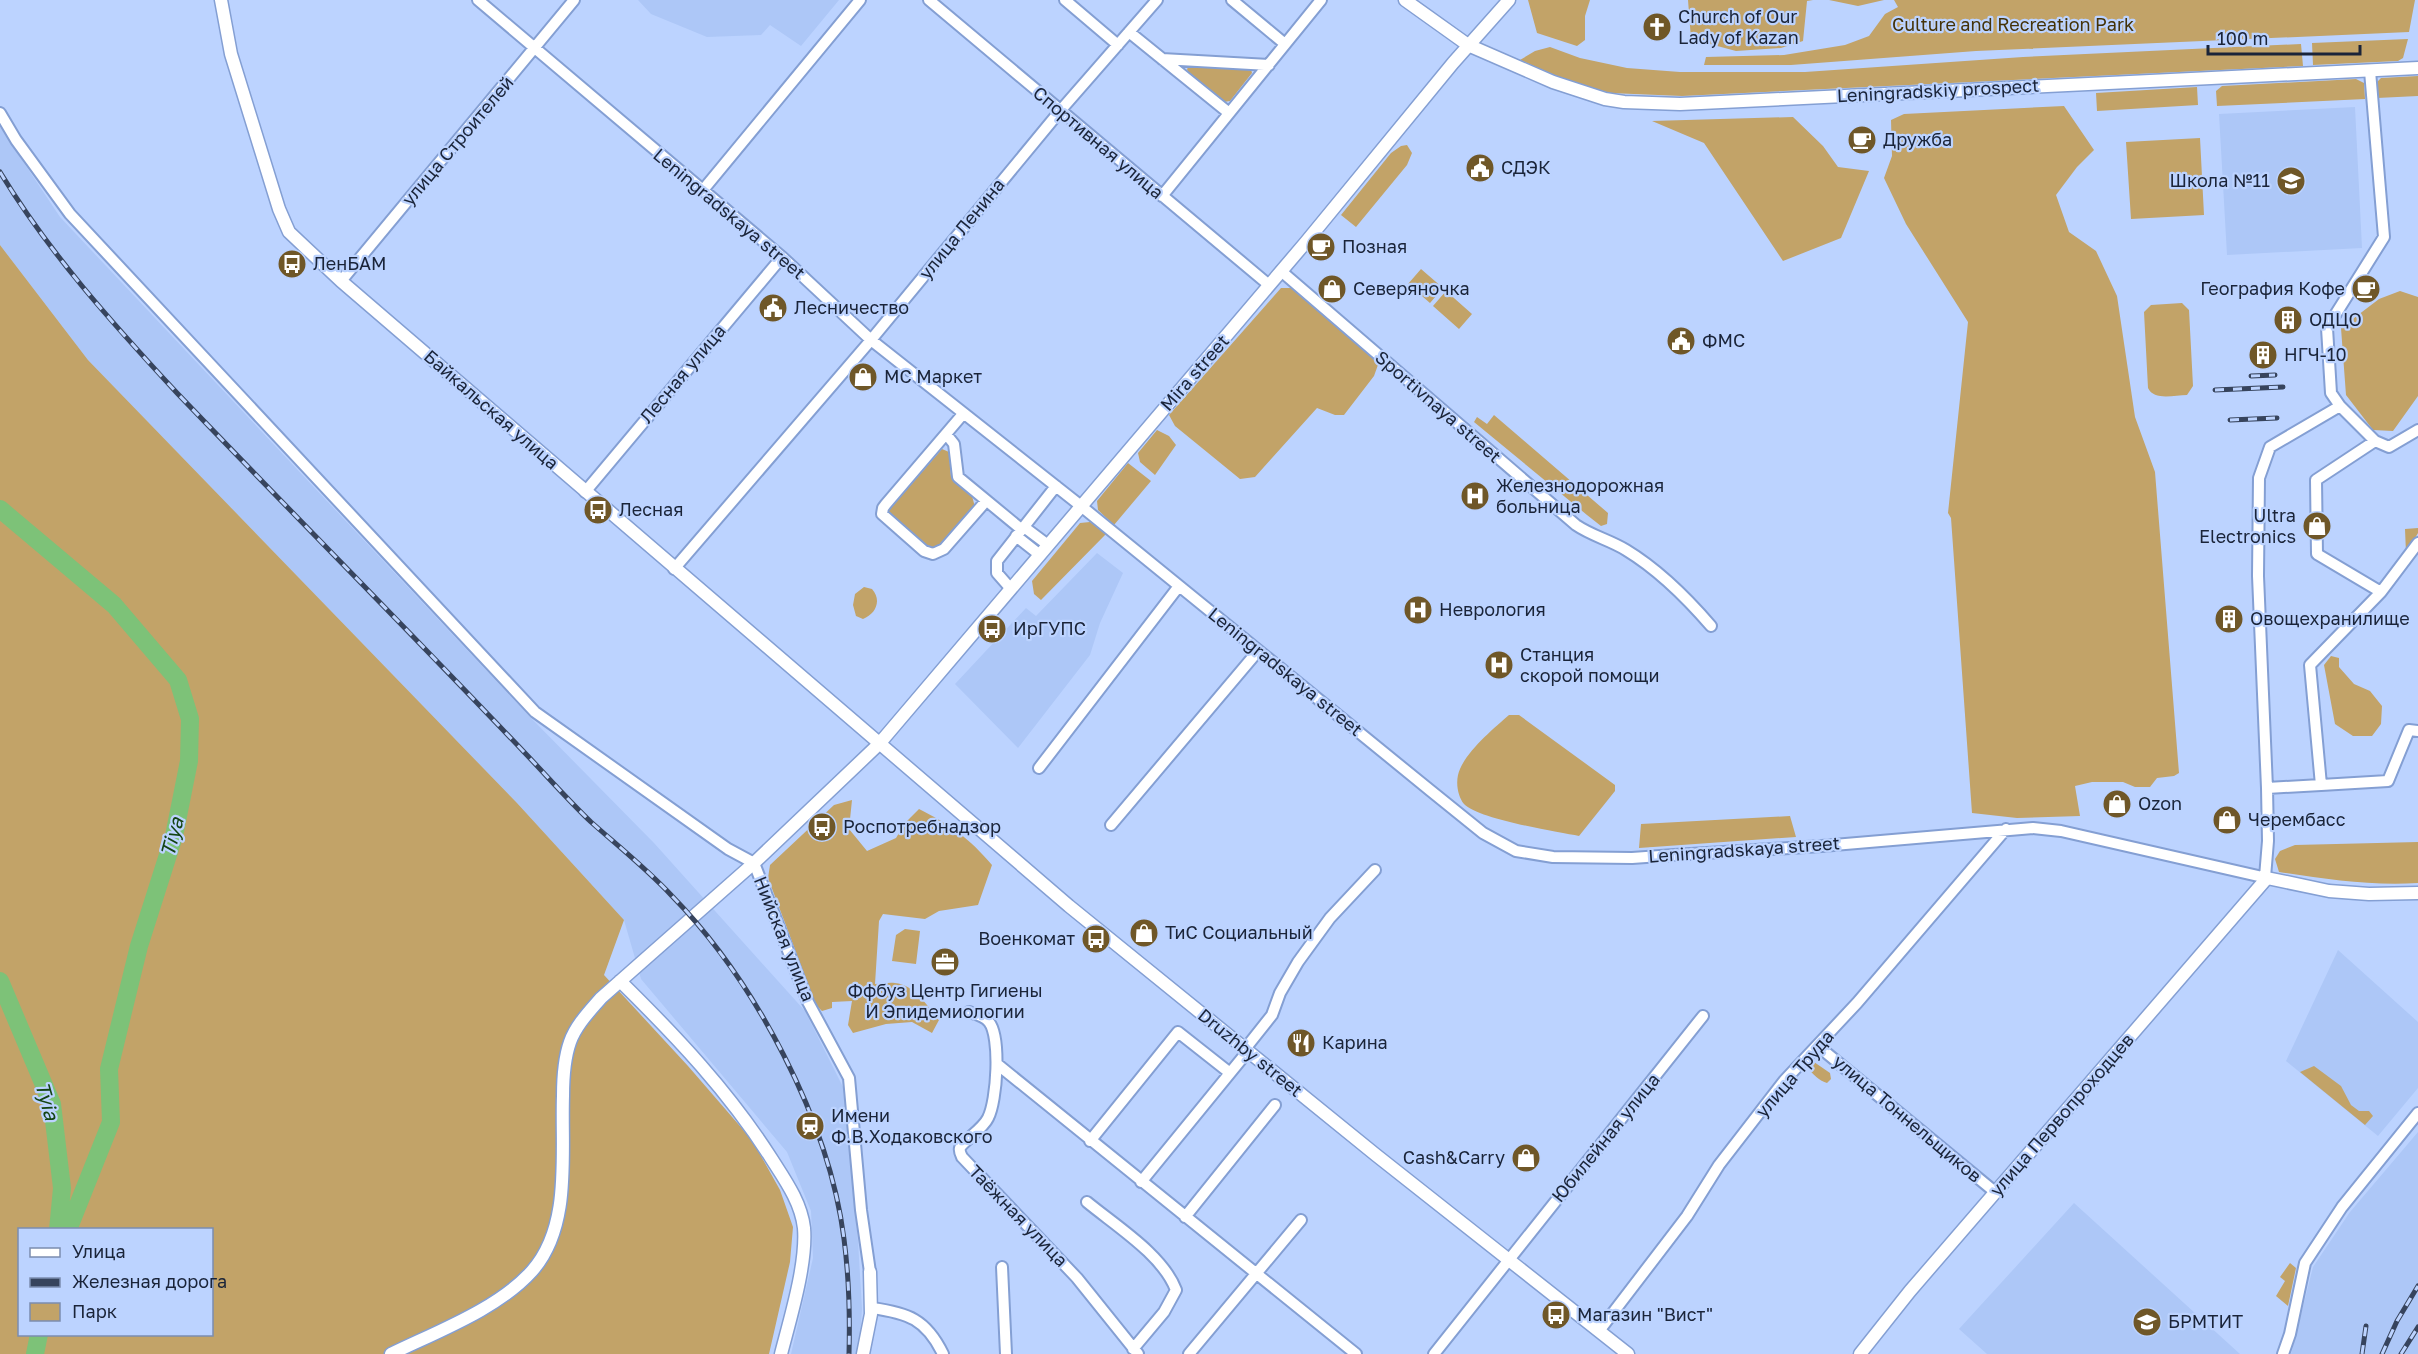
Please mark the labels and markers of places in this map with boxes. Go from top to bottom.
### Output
place label: Church of Our Lady of Kazan [1678,5,1799,48]
church icon: Church of Our Lady of Kazan [1641,11,1673,43]
cafe icon: Дружба [1846,124,1878,156]
place label: Дружба [1883,128,1952,150]
public building icon: СДЭК [1464,152,1496,184]
place label: СДЭК [1501,156,1551,178]
school or university icon: Школа №11 [2275,165,2307,197]
place label: Школа №11 [2170,169,2270,191]
cafe icon: Позная [1305,231,1337,263]
place label: Позная [1342,235,1407,257]
bus stop icon: ЛенБАМ [276,248,308,280]
place label: ЛенБАМ [313,252,386,274]
shop icon: Северяночка [1316,273,1348,305]
cafe icon: География Кофе [2350,273,2382,305]
place label: Северяночка [1353,277,1470,299]
place label: География Кофе [2200,277,2345,299]
public building icon: Лесничество [757,292,789,324]
place label: Лесничество [794,296,909,318]
building icon: ОДЦО [2272,304,2304,336]
place label: ОДЦО [2309,308,2362,330]
public building icon: ФМС [1665,325,1697,357]
place label: ФМС [1702,329,1745,351]
building icon: НГЧ-10 [2247,339,2279,371]
place label: НГЧ-10 [2284,343,2347,365]
shop icon: МС Маркет [847,361,879,393]
place label: МС Маркет [884,365,982,387]
place label: Железнодорожная больница [1496,474,1664,517]
hospital icon: Железнодорожная больница [1459,480,1491,512]
bus stop icon: Лесная [582,494,614,526]
place label: Лесная [619,498,684,520]
place label: Ultra Electronics [2199,504,2296,547]
shop icon: Ultra Electronics [2301,510,2333,542]
hospital icon: Неврология [1402,594,1434,626]
place label: Неврология [1439,598,1546,620]
building icon: Овощехранилище [2213,603,2245,635]
place label: Овощехранилище [2250,607,2410,629]
bus stop icon: ИрГУПС [976,613,1008,645]
place label: ИрГУПС [1013,617,1086,639]
place label: Станция скорой помощи [1520,643,1659,686]
hospital icon: Станция скорой помощи [1483,649,1515,681]
shop icon: Ozon [2101,788,2133,820]
place label: Ozon [2138,792,2182,814]
shop icon: Черембасс [2211,804,2243,836]
place label: Черембасс [2248,808,2346,830]
bus stop icon: Роспотребнадзор [806,811,838,843]
place label: Роспотребнадзор [843,815,1001,837]
shop icon: ТиС Социальный [1128,917,1160,949]
place label: ТиС Социальный [1165,921,1313,943]
bus stop icon: Военкомат [1080,923,1112,955]
place label: Военкомат [978,927,1075,949]
office icon: Ффбуз Центр Гигиены И Эпидемиологии [929,946,961,978]
place label: Ффбуз Центр Гигиены И Эпидемиологии [847,979,1043,1022]
restaurant icon: Карина [1285,1027,1317,1059]
place label: Карина [1322,1031,1388,1053]
place label: Имени Ф.В.Ходаковского [831,1104,993,1147]
station icon: Имени Ф.В.Ходаковского [794,1110,826,1142]
shop icon: Cash&Carry [1510,1142,1542,1174]
place label: Cash&Carry [1403,1146,1505,1168]
bus stop icon: Магазин "Вист" [1540,1299,1572,1331]
place label: Магазин "Вист" [1577,1303,1713,1325]
school or university icon: БРМТИТ [2131,1306,2163,1338]
place label: БРМТИТ [2168,1310,2243,1332]

